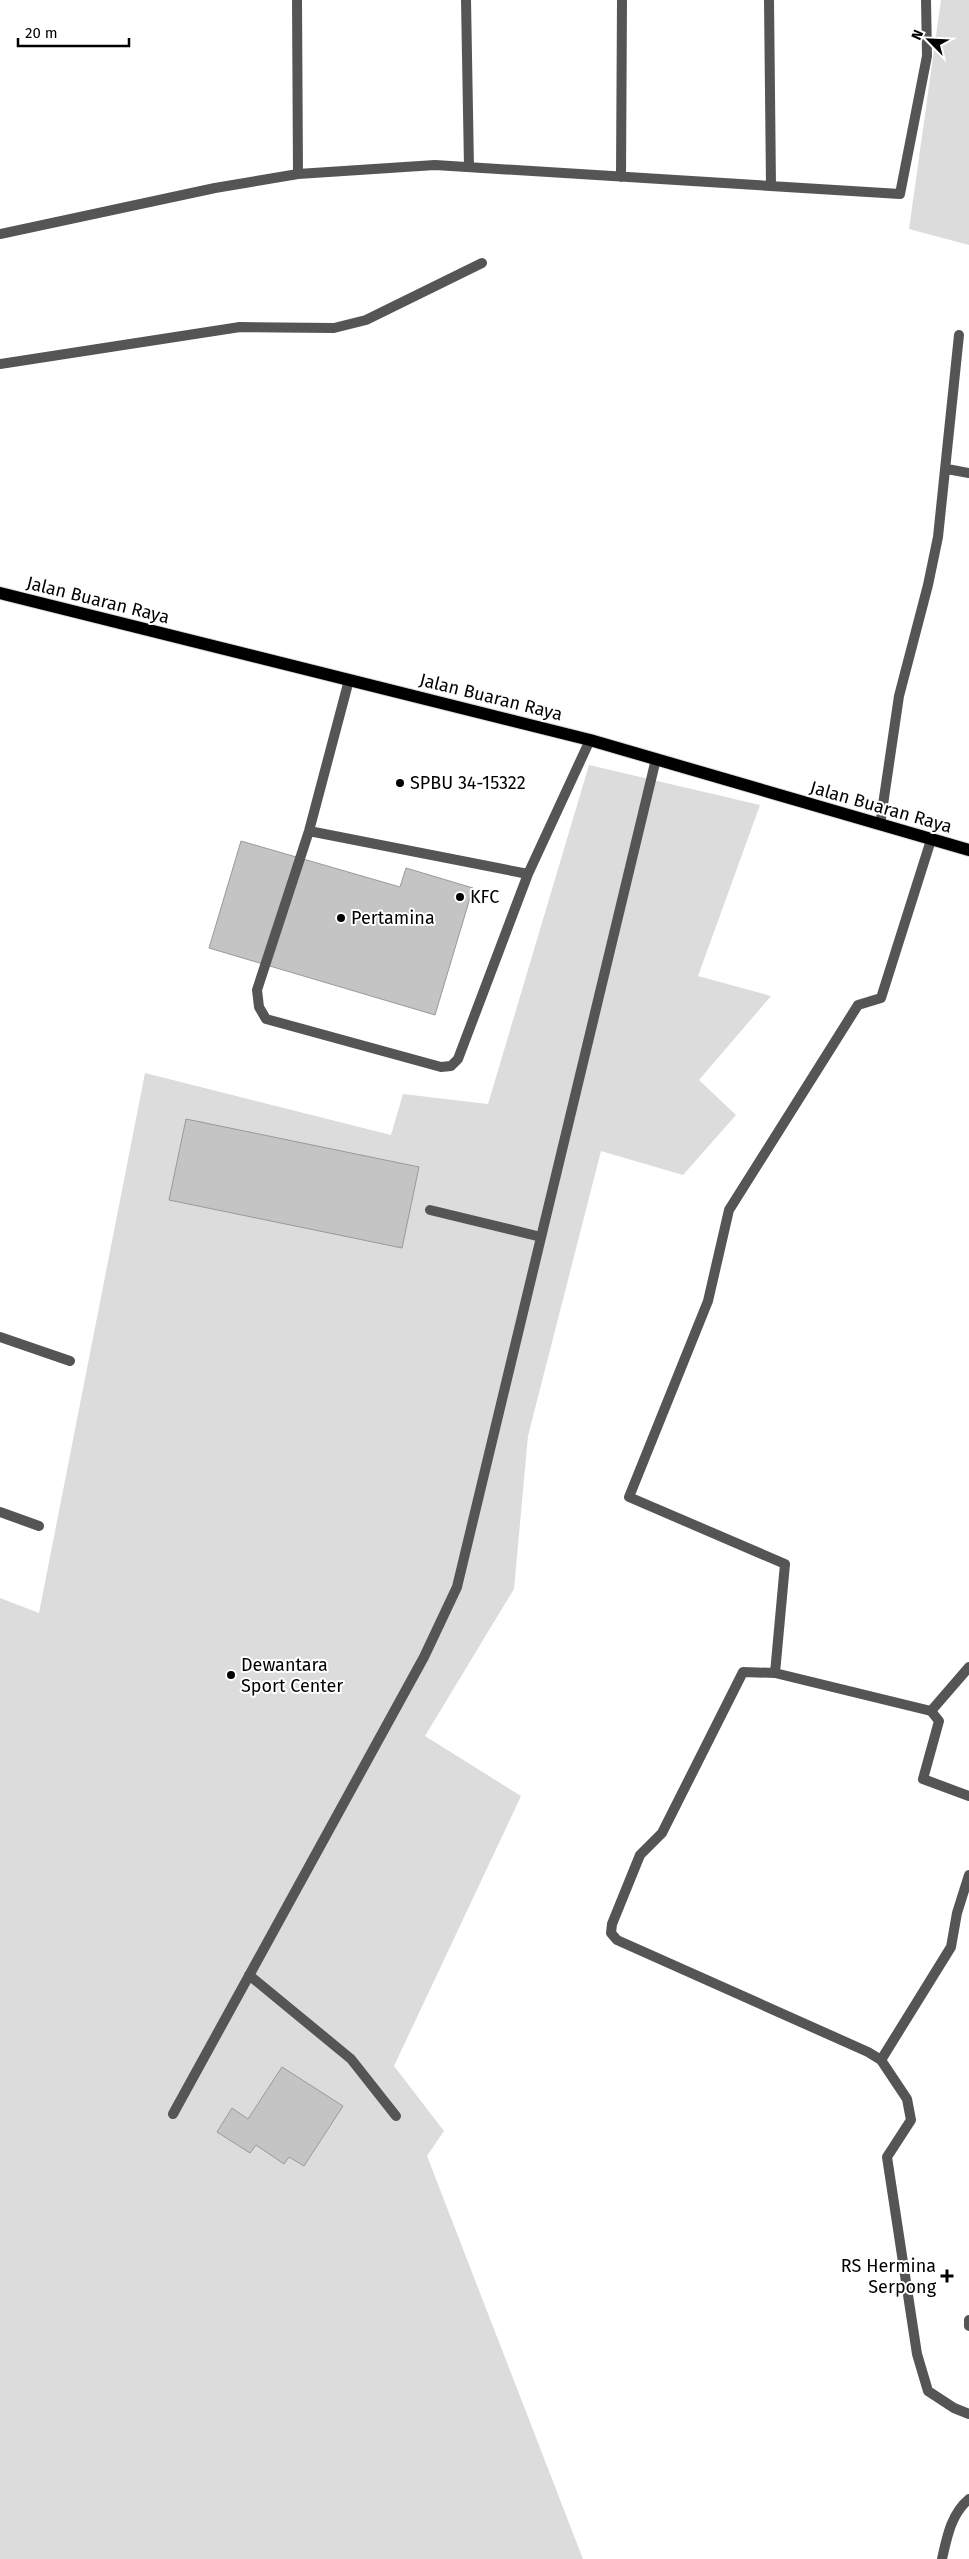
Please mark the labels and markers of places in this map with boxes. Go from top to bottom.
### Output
place label: SPBU 34-15322 [410,772,526,794]
marker: SPBU 34-15322 [394,777,406,789]
place label: KFC [470,886,499,908]
marker: KFC [454,891,466,903]
place label: Pertamina [351,907,435,929]
marker: Pertamina [335,912,347,924]
place label: Dewantara Sport Center [241,1654,343,1697]
marker: Dewantara Sport Center [225,1669,237,1681]
place label: RS Hermina Serpong [841,2255,937,2298]
marker: RS Hermina Serpong [940,2269,954,2283]

